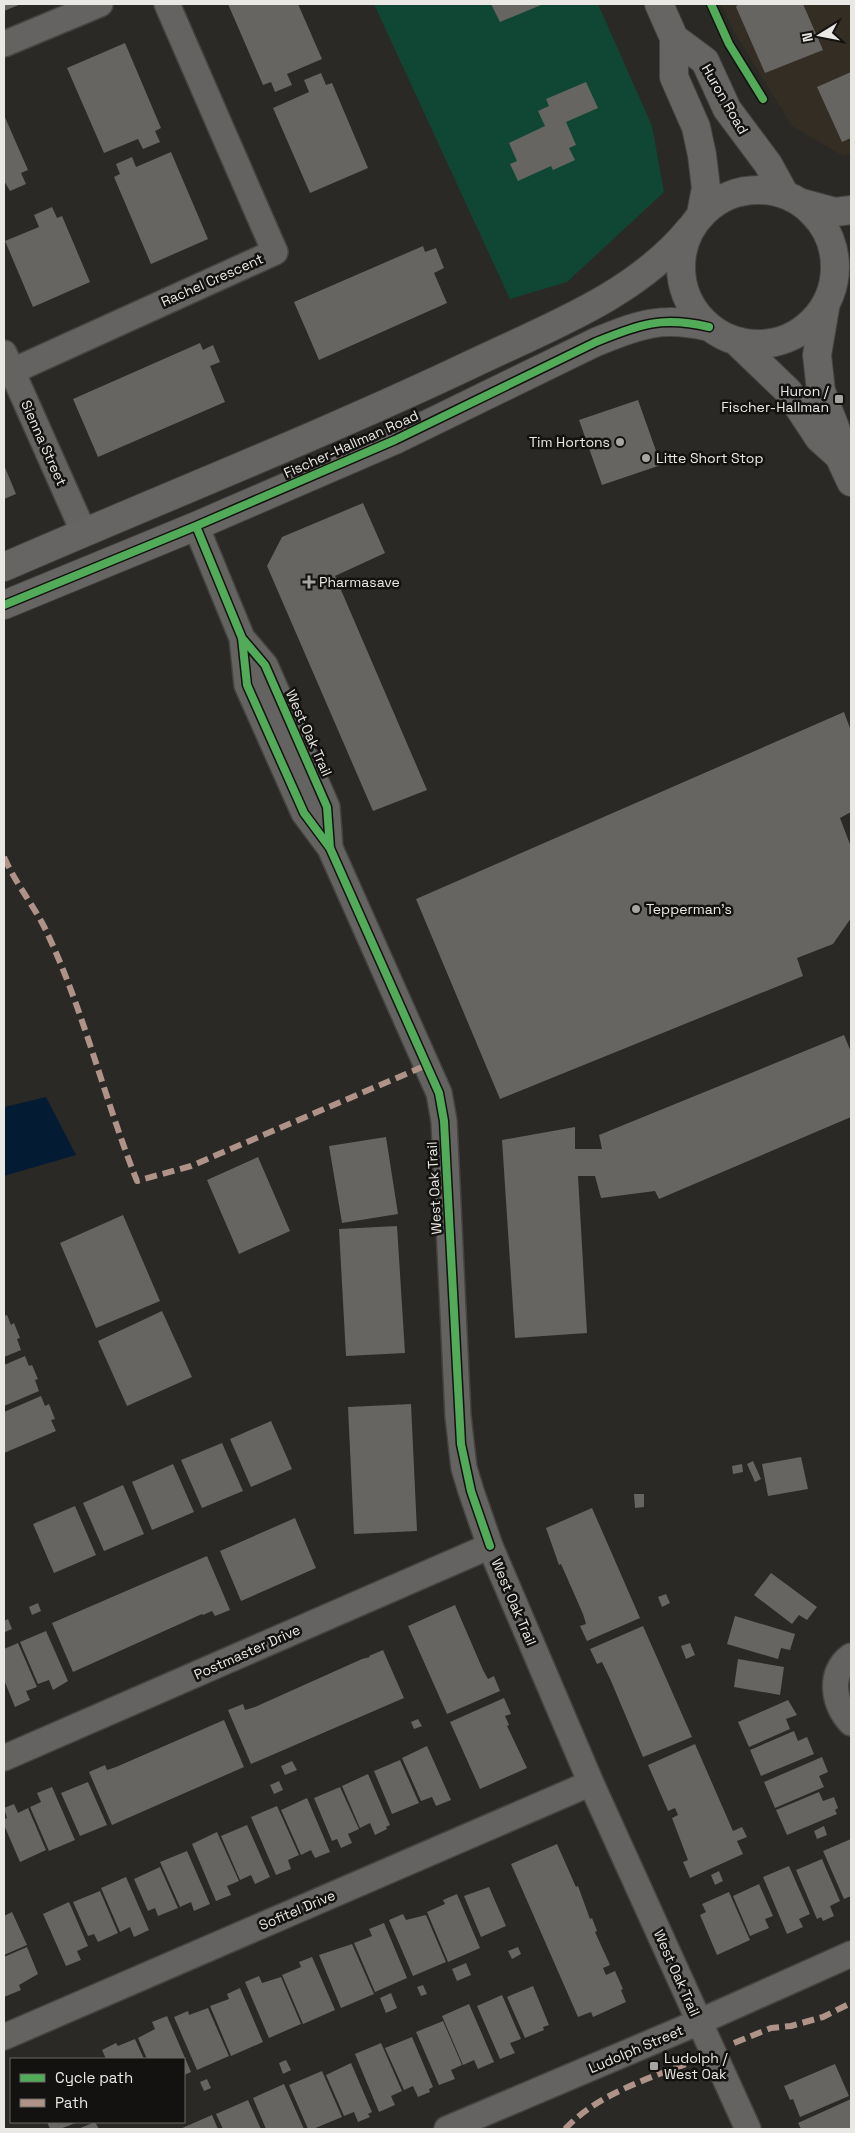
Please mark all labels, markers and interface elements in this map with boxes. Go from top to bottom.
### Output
north arrow [795,10,845,60]
text: N [798,31,817,43]
street label: Huron Road [698,61,752,137]
street label: Rachel Crescent [158,249,266,311]
place label: Huron / Fischer-Hallman [721,382,830,416]
marker: Huron / Fischer-Hallman [833,393,845,405]
street label: Sienna Street [17,397,71,489]
street label: Fischer-Hallman Road [281,406,421,482]
place label: Tim Hortons [529,433,610,451]
marker: Tim Hortons [614,436,626,448]
place label: Litte Short Stop [656,449,763,467]
marker: Litte Short Stop [640,452,652,464]
place label: Pharmasave [319,573,400,591]
marker: Pharmasave [303,576,315,588]
street label: West Oak Trail [282,687,336,779]
place label: Tepperman's [646,900,732,918]
marker: Tepperman's [630,903,642,915]
street label: West Oak Trail [423,1141,445,1235]
street label: West Oak Trail [488,1556,540,1648]
street label: Postmaster Drive [191,1620,303,1684]
street label: Sofitel Drive [256,1886,338,1934]
street label: West Oak Trail [650,1927,704,2019]
street label: Ludolph Street [586,2021,686,2077]
place label: Ludolph / West Oak [664,2049,728,2083]
legend [10,2058,185,2123]
marker: Ludolph / West Oak [648,2060,660,2072]
text: Cycle path [55,2068,133,2087]
text: Path [55,2093,88,2112]

